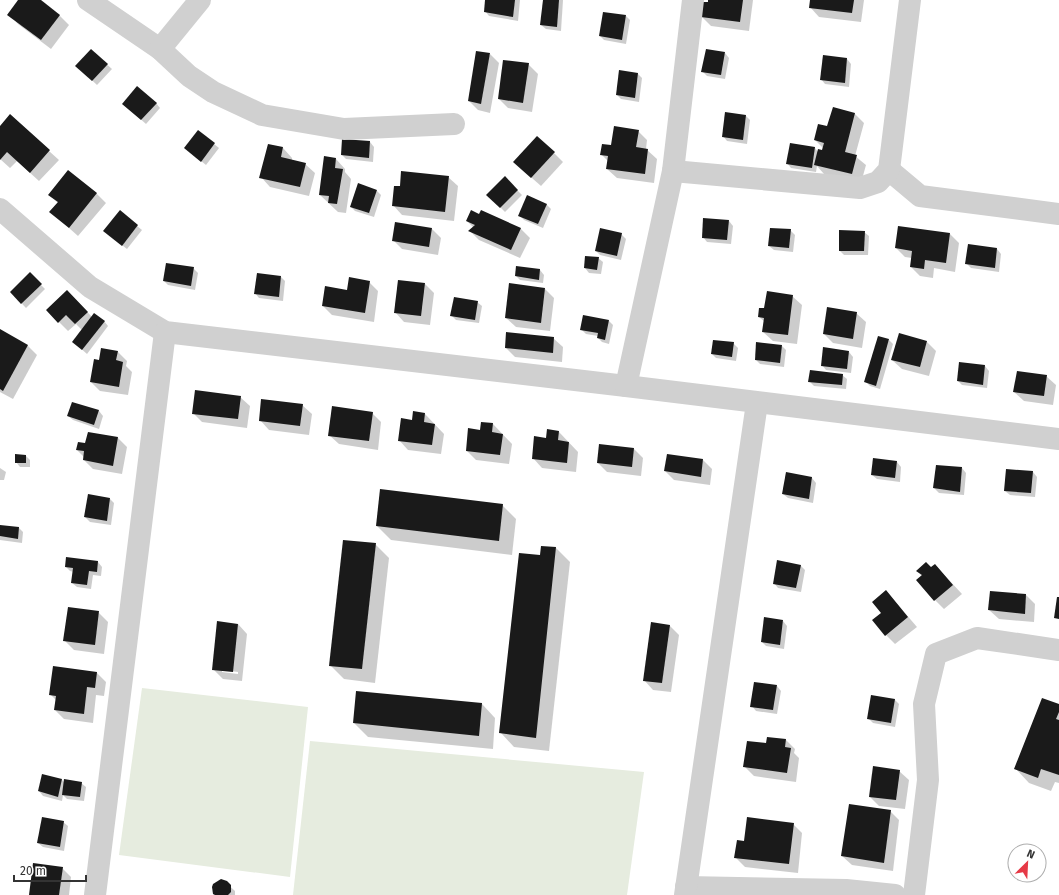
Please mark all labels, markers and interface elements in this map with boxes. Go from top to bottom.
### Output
north arrow [1007,843,1047,883]
text: N [1025,847,1037,862]
scale bar [14,857,86,883]
text: 20 m [20,864,46,878]

